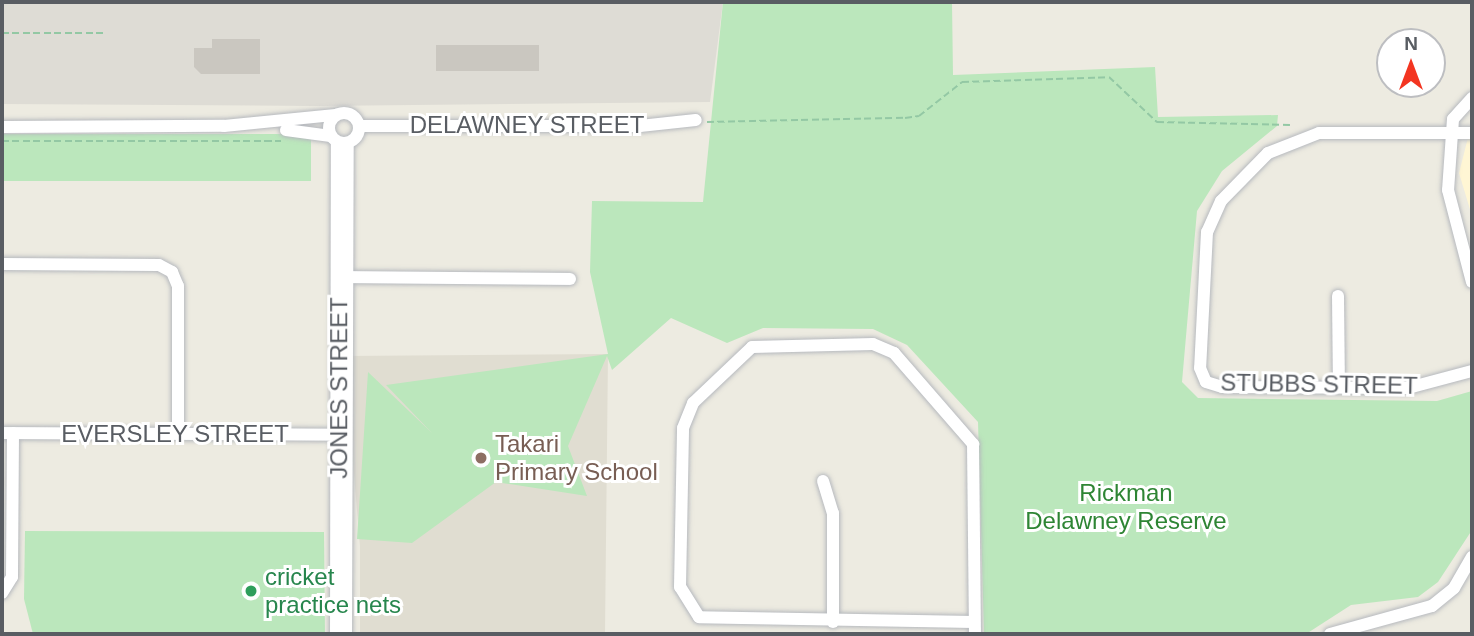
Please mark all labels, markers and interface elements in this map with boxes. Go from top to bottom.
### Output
north arrow [1376,28,1446,98]
text: N [1404,33,1418,54]
street label: DELAWNEY STREET [409,111,645,139]
street label: JONES STREET [325,297,353,479]
street label: STUBBS STREET [1220,368,1418,400]
street label: EVERSLEY STREET [61,420,289,448]
place label: Takari Primary School [495,430,658,486]
marker: Takari Primary School [473,450,489,466]
park label: Rickman Delawney Reserve [1025,479,1227,535]
place label: cricket practice nets [265,563,401,619]
marker: cricket practice nets [243,583,259,599]

